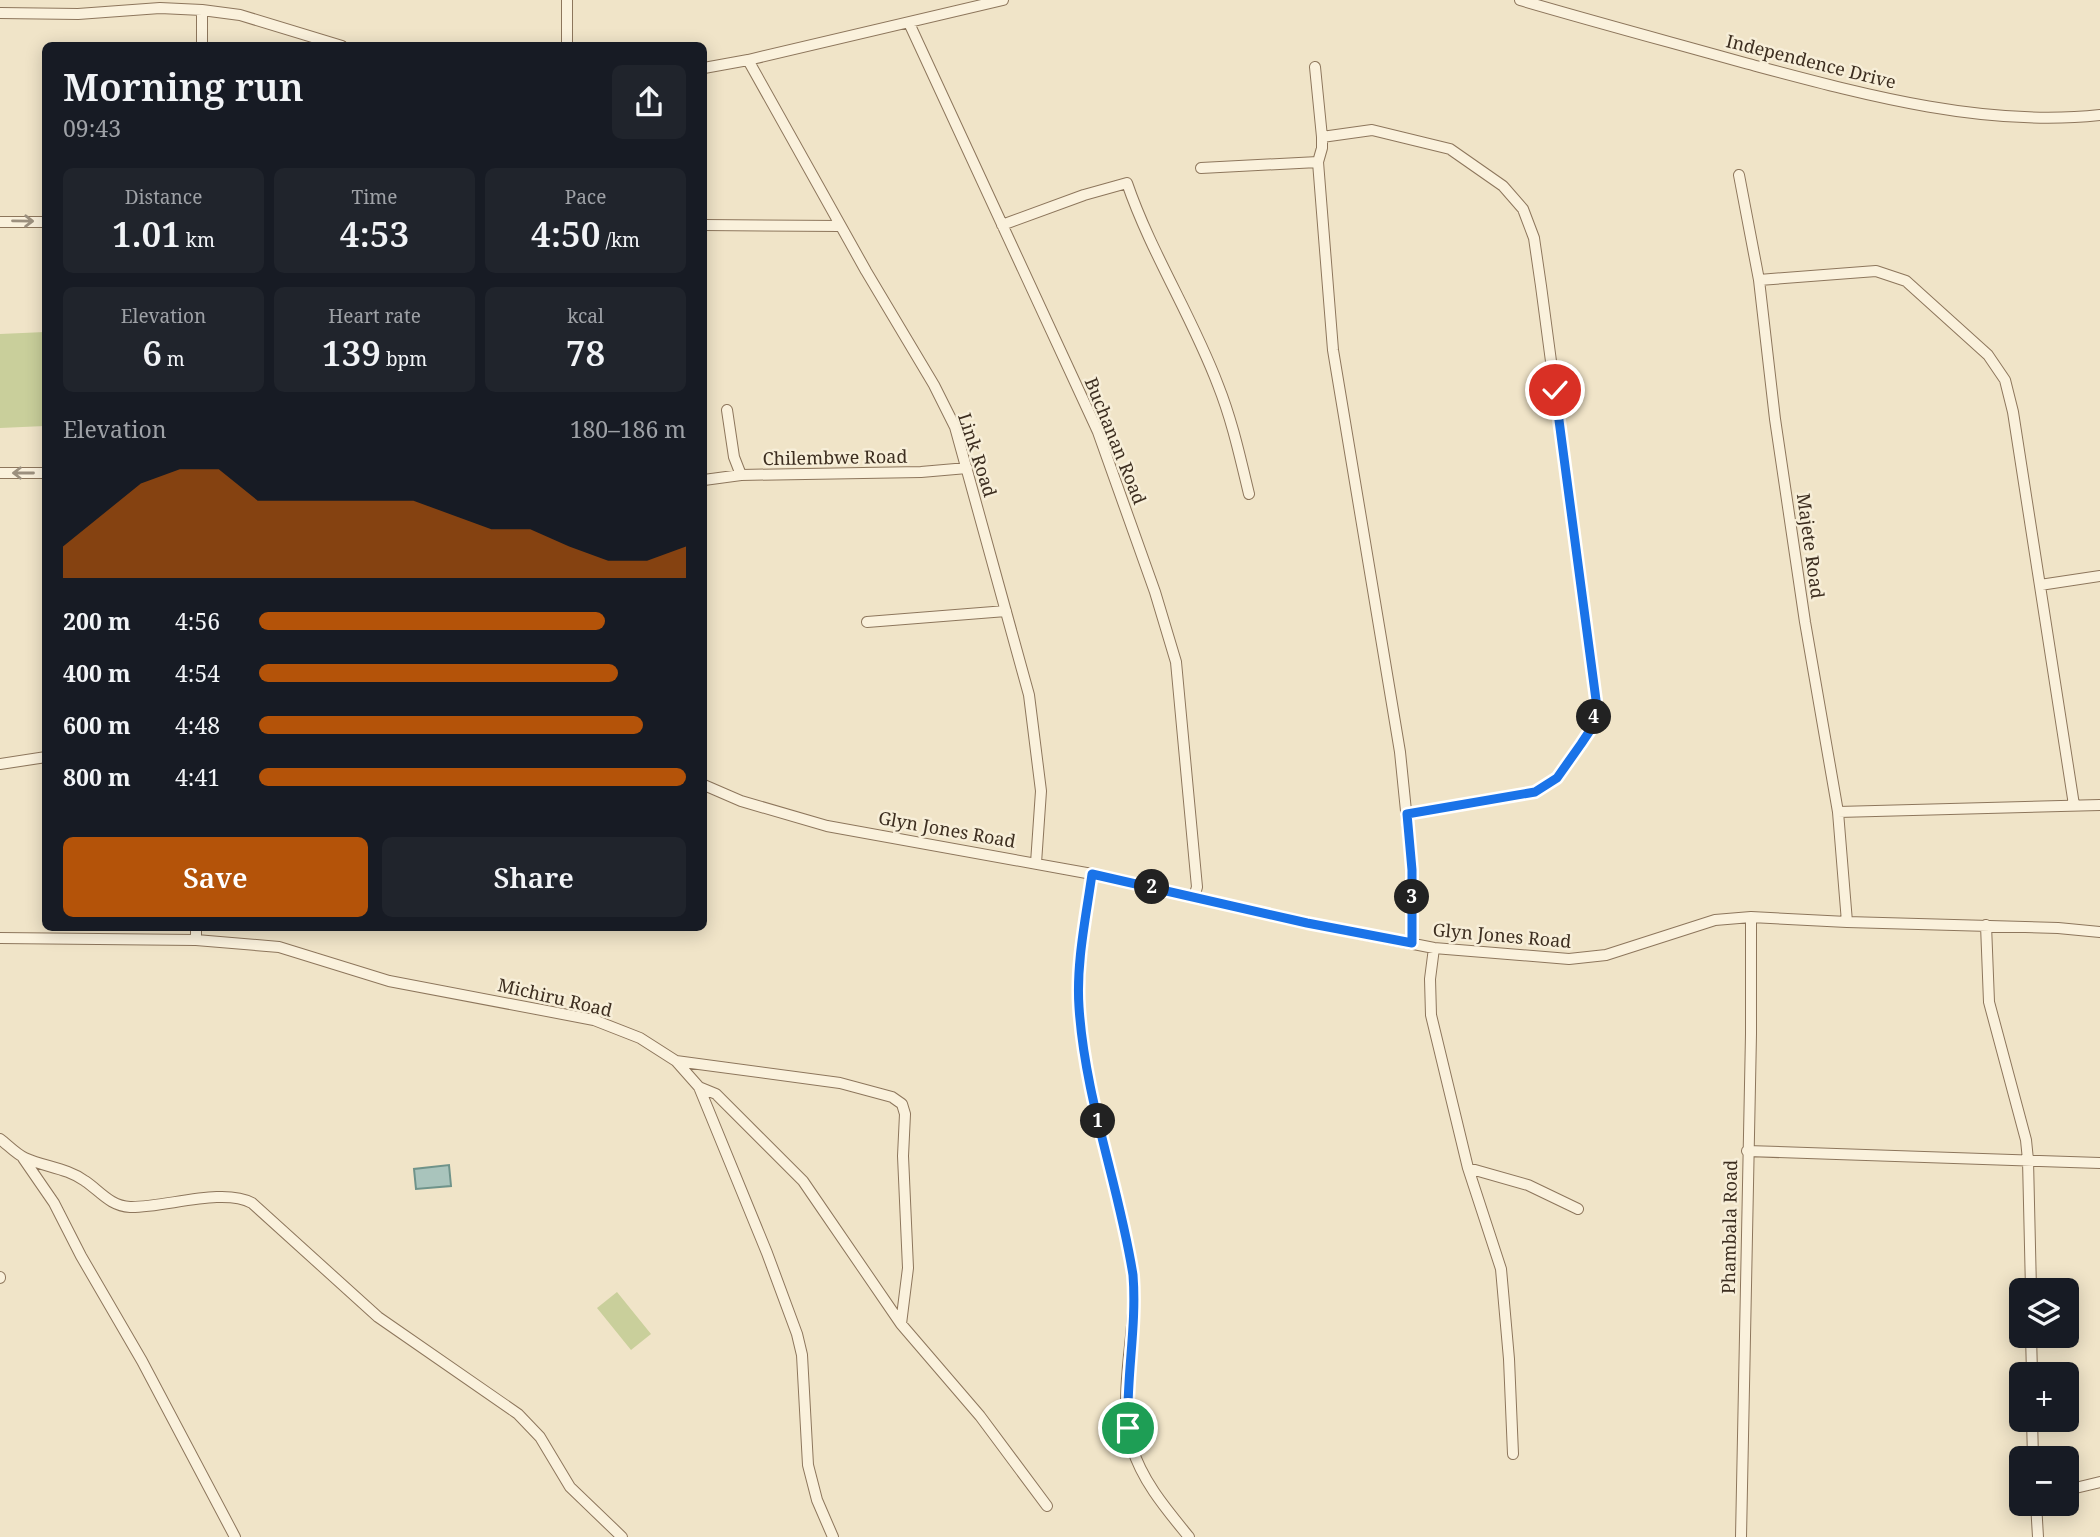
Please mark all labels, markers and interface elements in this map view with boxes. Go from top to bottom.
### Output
street label: Independence Drive [1724,28,1899,94]
text: Morning run [63,60,304,112]
button: share [612,65,686,139]
text: 09:43 [63,112,121,144]
text: Distance [125,184,202,210]
text: Time [352,184,397,210]
text: Pace [565,184,606,210]
text: 1.01 [112,210,181,257]
text: 4:53 [340,210,409,257]
text: 4:50 [531,210,601,257]
one-way arrow [11,215,34,228]
text: km [181,227,215,253]
text: /km [601,227,640,253]
text: Elevation [121,303,206,329]
text: Heart rate [328,303,421,329]
text: kcal [567,303,604,329]
text: 6 [142,329,162,376]
text: 139 [322,329,381,376]
text: 78 [566,329,605,376]
text: m [162,346,185,372]
text: bpm [381,346,427,372]
pin [1525,360,1585,420]
icon: check [1536,371,1574,409]
street label: Buchanan Road [1080,374,1152,508]
street label: Link Road [953,410,1003,500]
text: Elevation [63,413,167,445]
text: 180–186 m [570,413,686,445]
street label: Chilembwe Road [762,444,908,470]
one-way arrow [12,466,35,480]
street label: Majete Road [1792,492,1830,600]
text: 200 m [63,605,131,637]
text: 4:56 [175,605,220,637]
text: 400 m [63,657,131,689]
text: 4:54 [175,657,220,689]
pin: 4 [1576,700,1612,734]
text: 4 [1588,703,1599,729]
text: 600 m [63,709,131,741]
text: 4:48 [175,709,220,741]
text: 800 m [63,761,131,793]
text: 4:41 [175,761,220,793]
street label: Glyn Jones Road [877,805,1018,853]
button: Save [63,837,368,917]
button: Share [382,837,686,917]
pin: 2 [1134,870,1170,904]
text: 2 [1146,873,1157,899]
pin: 3 [1394,880,1430,914]
text: 3 [1406,883,1417,909]
street label: Glyn Jones Road [1432,917,1572,953]
street label: Michiru Road [496,972,615,1022]
pin: 1 [1080,1104,1116,1138]
text: 1 [1092,1107,1103,1133]
street label: Phambala Road [1716,1160,1742,1294]
map controls [2009,1278,2079,1516]
button: layers [2009,1278,2079,1348]
button: + [2009,1362,2079,1432]
pin [1098,1398,1158,1458]
icon: arrive [1109,1409,1147,1447]
button: − [2009,1446,2079,1516]

